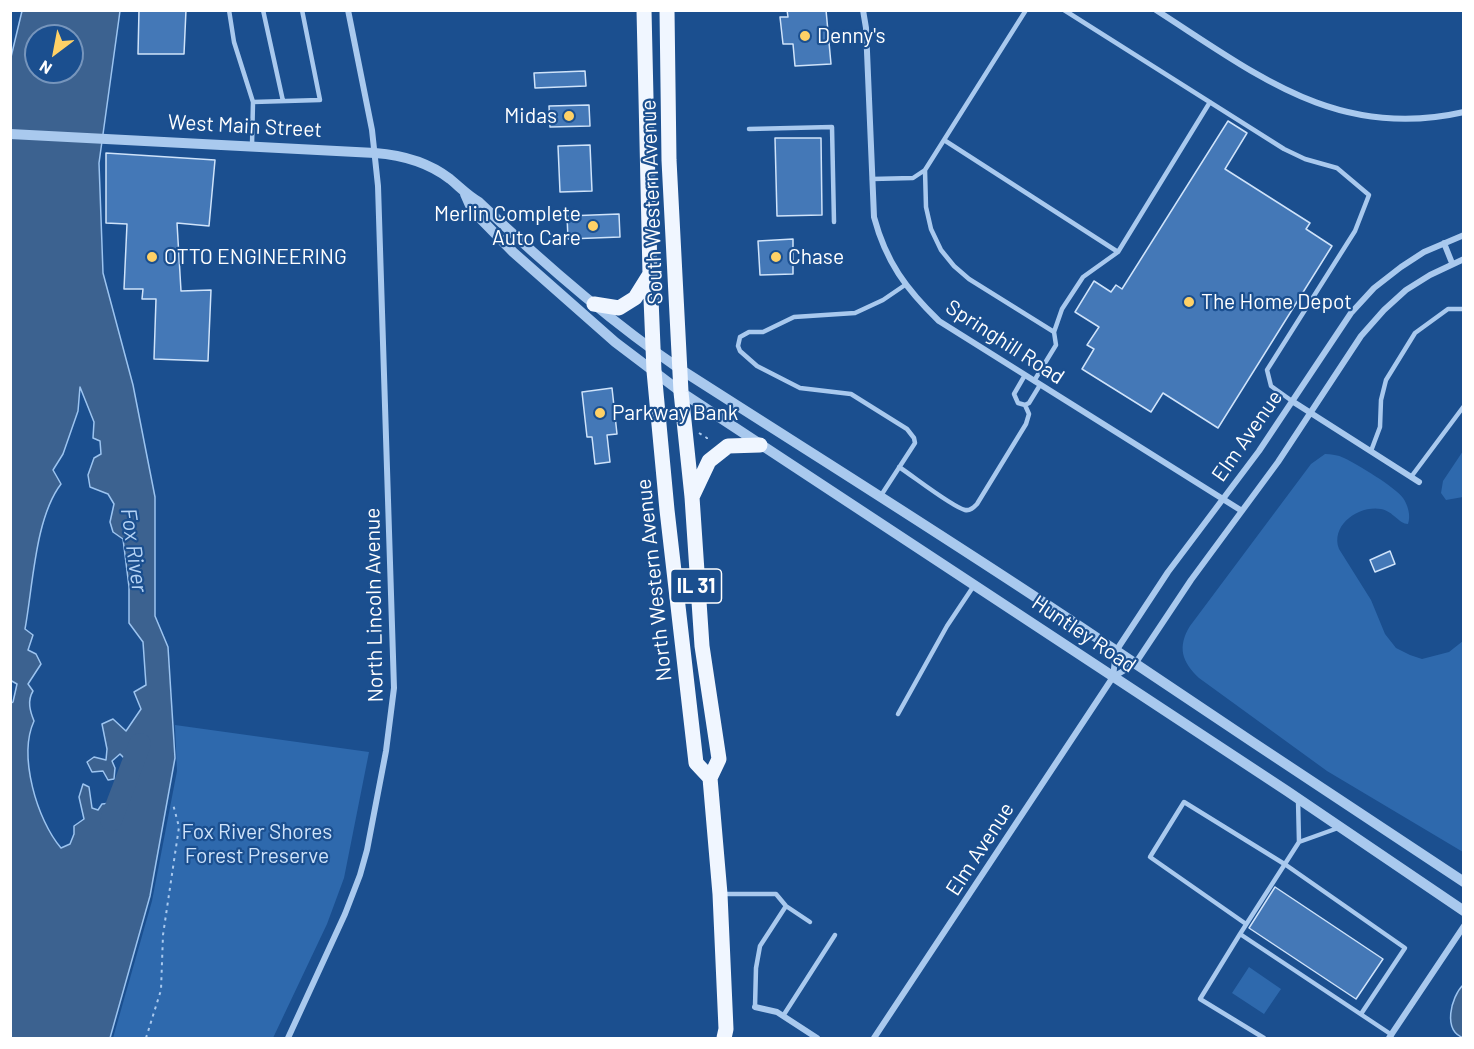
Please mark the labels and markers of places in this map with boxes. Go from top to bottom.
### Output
place label: Denny's [817,23,886,49]
marker: Denny's [798,29,812,43]
place label: Midas [504,103,557,129]
marker: Midas [562,109,576,123]
place label: Merlin Complete Auto Care [434,201,581,251]
marker: Merlin Complete Auto Care [586,219,600,233]
place label: OTTO ENGINEERING [164,244,347,270]
place label: Chase [788,244,844,270]
marker: OTTO ENGINEERING [145,250,159,264]
marker: Chase [769,250,783,264]
place label: The Home Depot [1201,289,1352,315]
marker: The Home Depot [1182,295,1196,309]
place label: Parkway Bank [612,400,738,426]
marker: Parkway Bank [593,406,607,420]

